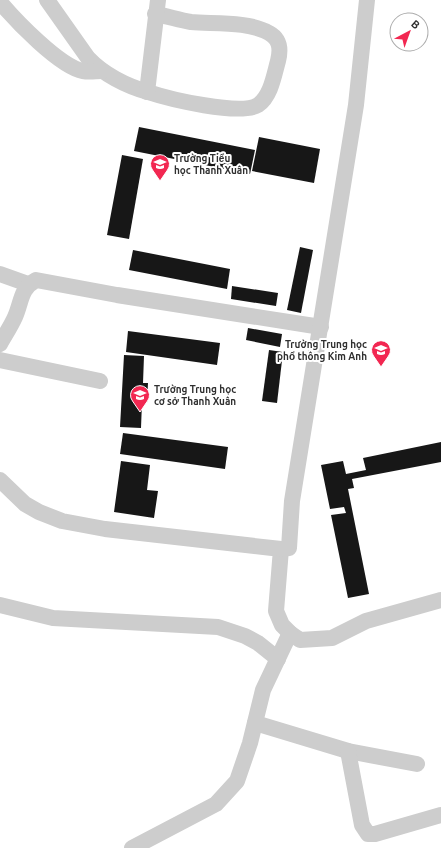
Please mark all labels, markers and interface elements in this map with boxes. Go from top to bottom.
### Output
north arrow [389,12,429,52]
text: B [409,18,422,31]
school or university icon: Trường Tiểu học Thanh Xuân [149,153,171,181]
place label: Trường Tiểu học Thanh Xuân [174,153,248,176]
place label: Trường Trung học phổ thông Kim Anh [277,339,367,362]
school or university icon: Trường Trung học phổ thông Kim Anh [370,339,392,367]
school or university icon: Trường Trung học cơ sở Thanh Xuân [129,384,151,412]
place label: Trường Trung học cơ sở Thanh Xuân [154,384,236,407]

